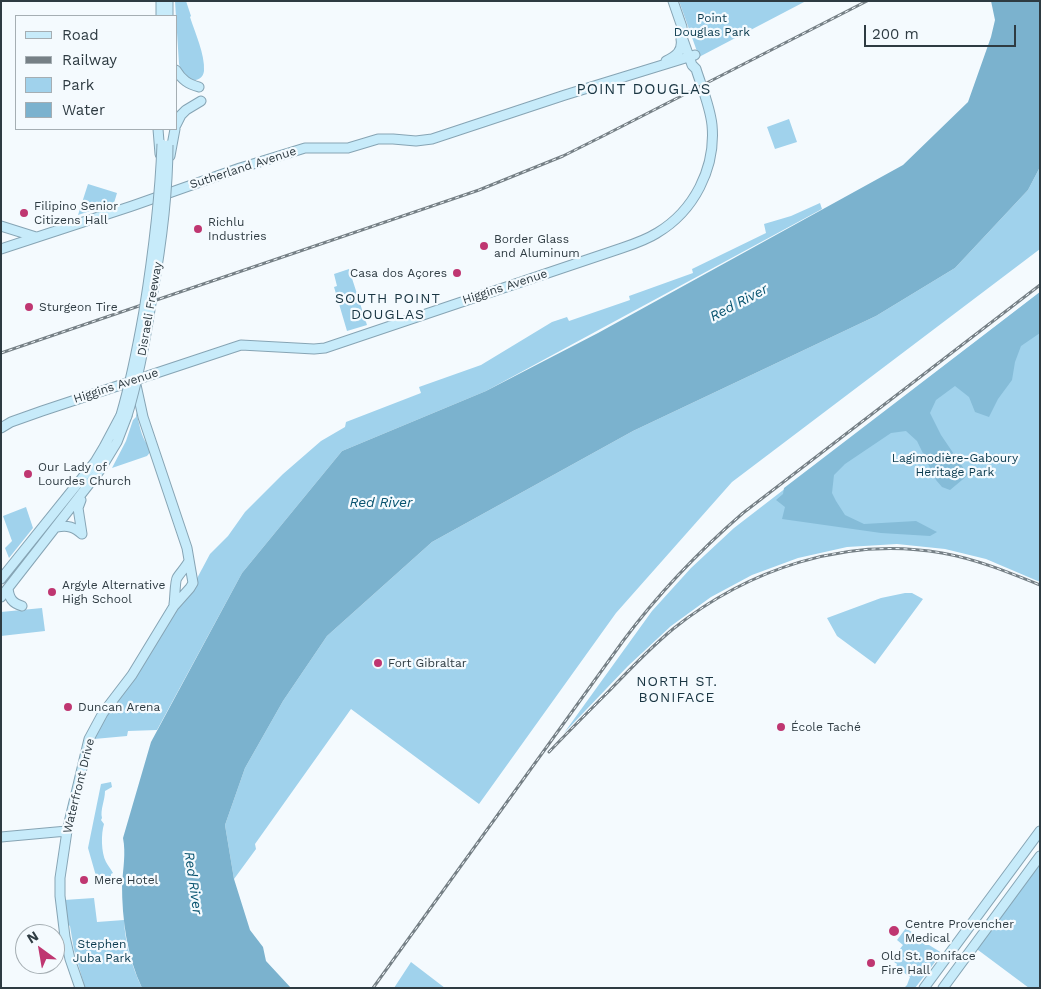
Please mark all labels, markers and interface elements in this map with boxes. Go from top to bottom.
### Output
park label: Point Douglas Park [674,11,750,39]
legend [15,15,178,130]
scale bar [866,15,1018,47]
text: 200 m [872,25,919,43]
text: Road [62,26,99,44]
text: Railway [62,51,117,69]
text: Park [62,76,94,94]
district label: POINT DOUGLAS [575,81,713,99]
text: Water [62,101,105,119]
street label: Sutherland Avenue [188,144,298,192]
place label: Filipino Senior Citizens Hall [34,199,118,227]
marker: Filipino Senior Citizens Hall [18,207,30,219]
place label: Richlu Industries [208,215,267,243]
marker: Richlu Industries [192,223,204,235]
place label: Border Glass and Aluminum [494,232,580,260]
marker: Border Glass and Aluminum [478,240,490,252]
street label: Disraeli Freeway [135,261,165,357]
place label: Casa dos Açores [350,266,447,280]
marker: Casa dos Açores [451,267,463,279]
street label: Higgins Avenue [461,267,549,307]
water label: Red River [707,281,771,325]
district label: SOUTH POINT DOUGLAS [334,291,442,324]
place label: Sturgeon Tire [39,300,118,314]
marker: Sturgeon Tire [23,301,35,313]
street label: Higgins Avenue [72,366,160,406]
park label: Lagimodière-Gaboury Heritage Park [892,451,1018,479]
place label: Our Lady of Lourdes Church [38,460,131,488]
marker: Our Lady of Lourdes Church [22,468,34,480]
water label: Red River [349,495,413,511]
place label: Argyle Alternative High School [62,578,165,606]
marker: Argyle Alternative High School [46,586,58,598]
place label: Fort Gibraltar [388,656,467,670]
marker: Fort Gibraltar [372,657,384,669]
district label: NORTH ST. BONIFACE [635,674,719,706]
place label: Duncan Arena [78,700,160,714]
marker: Duncan Arena [62,701,74,713]
place label: École Taché [791,720,861,734]
marker: École Taché [775,721,787,733]
street label: Waterfront Drive [60,737,98,835]
water label: Red River [180,851,206,915]
place label: Mere Hotel [94,873,158,887]
marker: Mere Hotel [78,874,90,886]
place label: Centre Provencher Medical [905,917,1014,945]
north arrow [15,924,65,974]
marker: Centre Provencher Medical [887,924,901,938]
text: N [24,928,41,947]
park label: Stephen Juba Park [73,937,131,965]
place label: Old St. Boniface Fire Hall [881,949,976,977]
marker: Old St. Boniface Fire Hall [865,957,877,969]

